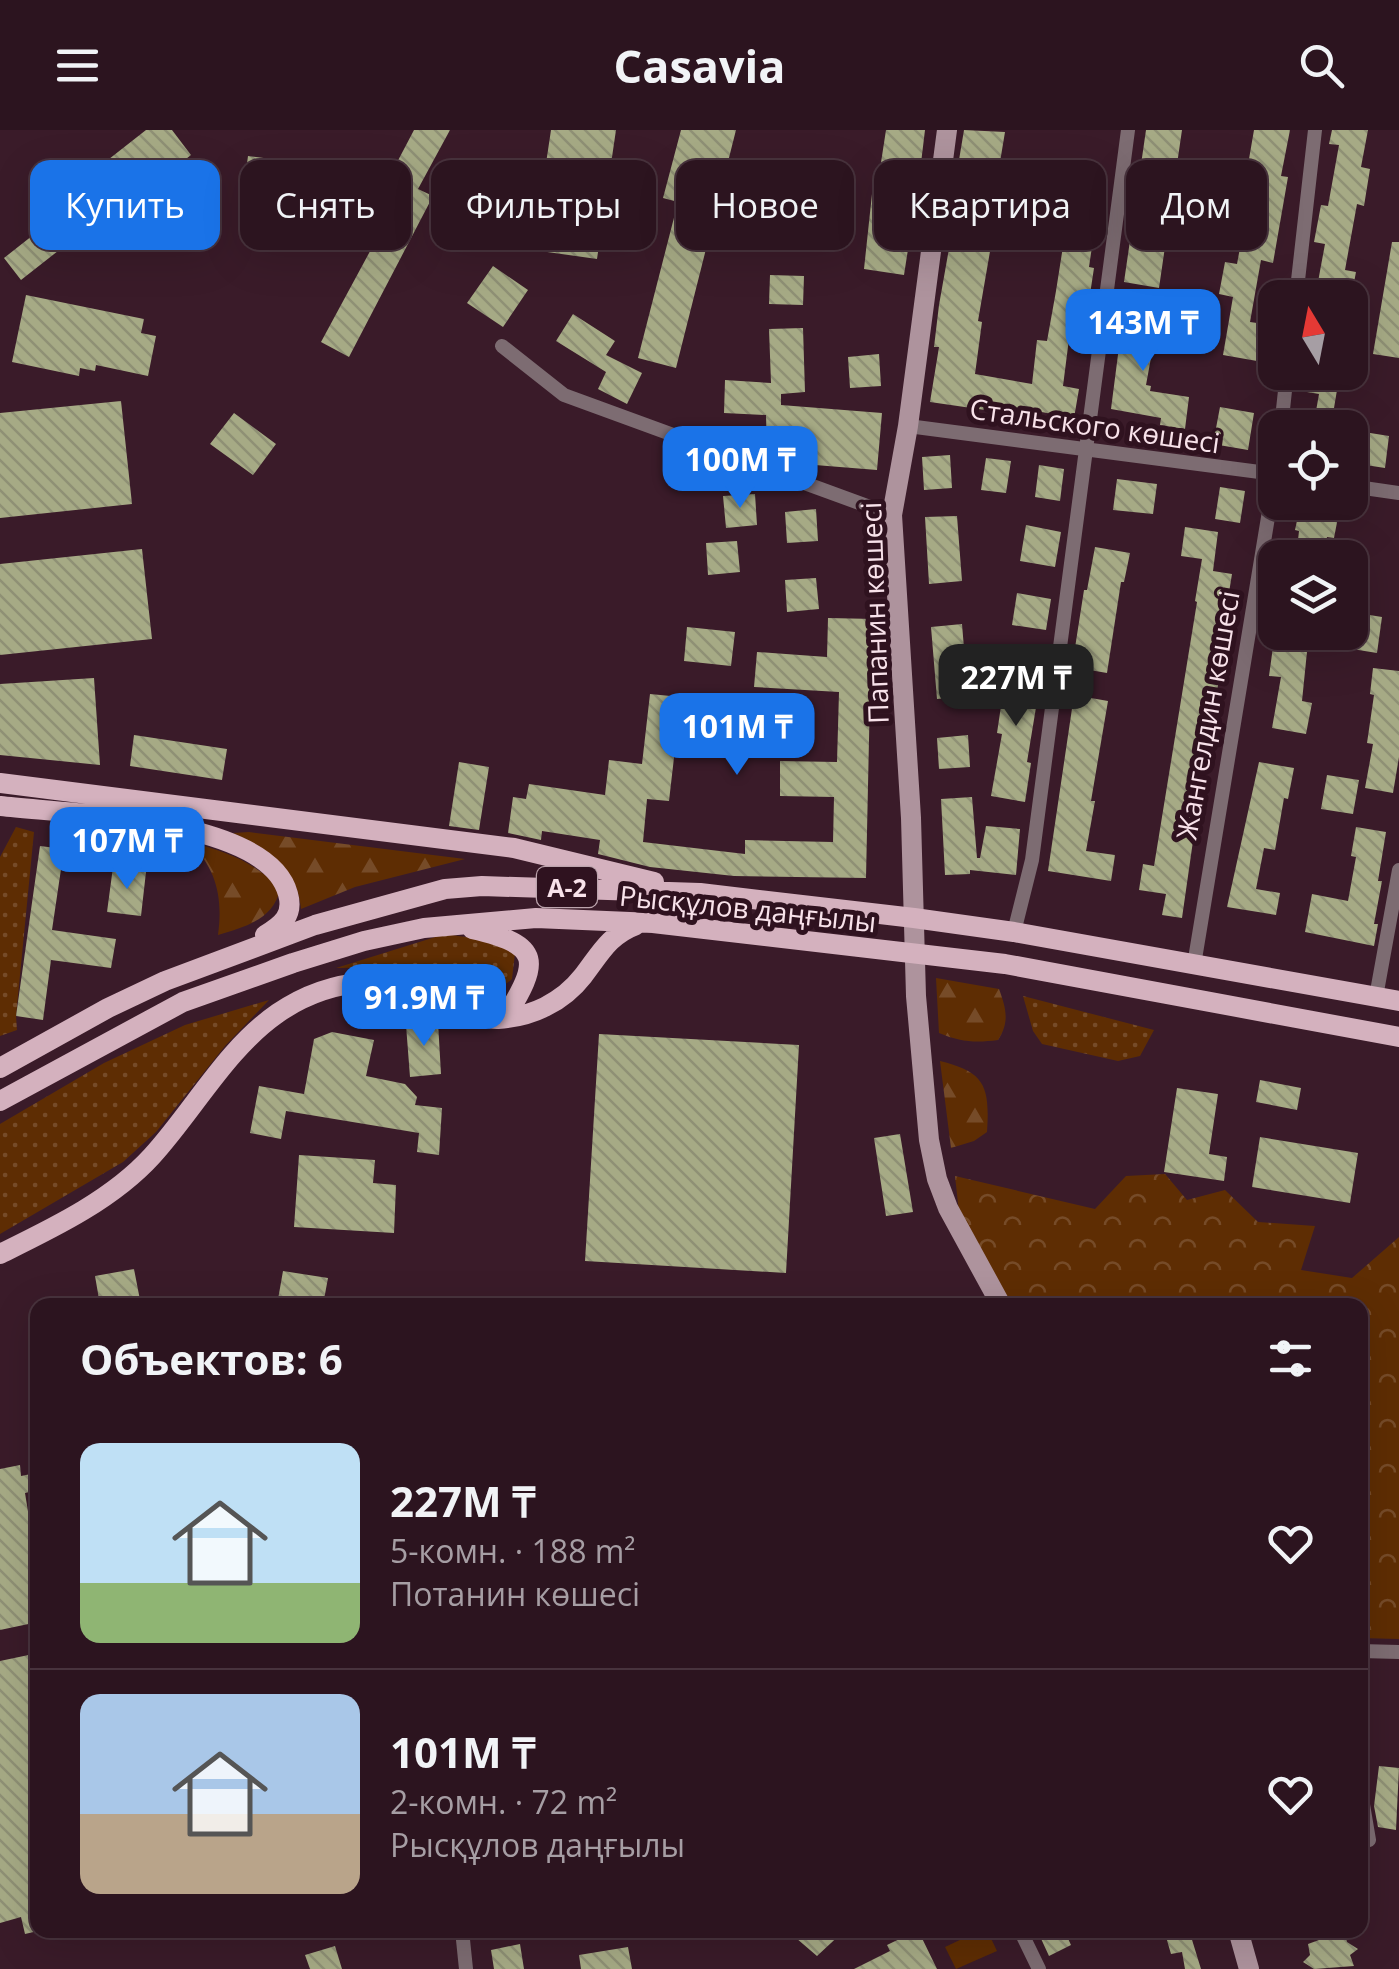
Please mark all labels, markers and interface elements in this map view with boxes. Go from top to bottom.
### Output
text: Casavia [614,35,785,96]
icon: menu [50,38,105,93]
icon: search [1294,38,1349,93]
chip: Купить [30,160,220,250]
chip: Снять [240,160,411,250]
chip: Фильтры [431,160,656,250]
chip: Новое [676,160,854,250]
chip: Квартира [874,160,1106,250]
chip: Дом [1126,160,1267,250]
north arrow [1258,280,1368,390]
map controls [1258,280,1368,650]
pin: 143M ₸ [1062,289,1224,374]
text: 143M ₸ [1088,300,1198,343]
street label: Стальского көшесі [967,389,1223,461]
button: locate [1258,410,1368,520]
pin: 100M ₸ [659,426,821,511]
text: 100M ₸ [685,437,795,480]
street label: Папанин көшесі [851,501,897,725]
button: layers [1258,540,1368,650]
street label: Жангелдин көшесі [1166,588,1248,842]
pin: 227M ₸ [935,644,1097,729]
text: 227M ₸ [961,655,1071,698]
pin: 101M ₸ [656,693,818,778]
text: 101M ₸ [682,704,792,747]
pin: 107M ₸ [46,807,208,892]
text: 107M ₸ [72,818,182,861]
road number: A-2 [537,867,597,907]
street label: Рысқұлов даңғылы [618,876,878,940]
pin: 91.9M ₸ [332,964,516,1049]
text: 91.9M ₸ [364,975,484,1018]
text: Объектов: 6 [80,1330,343,1387]
icon: filters [1263,1331,1318,1386]
text: 227M ₸ [390,1472,536,1529]
icon: home [160,1483,280,1603]
icon: heart [1263,1516,1318,1571]
text: 5-комн. · 188 m² [390,1529,635,1572]
text: Потанин көшесі [390,1572,640,1615]
text: 101M ₸ [390,1723,536,1780]
icon: home [160,1734,280,1854]
icon: heart [1263,1767,1318,1822]
text: 2-комн. · 72 m² [390,1780,617,1823]
text: Рысқұлов даңғылы [390,1823,685,1866]

